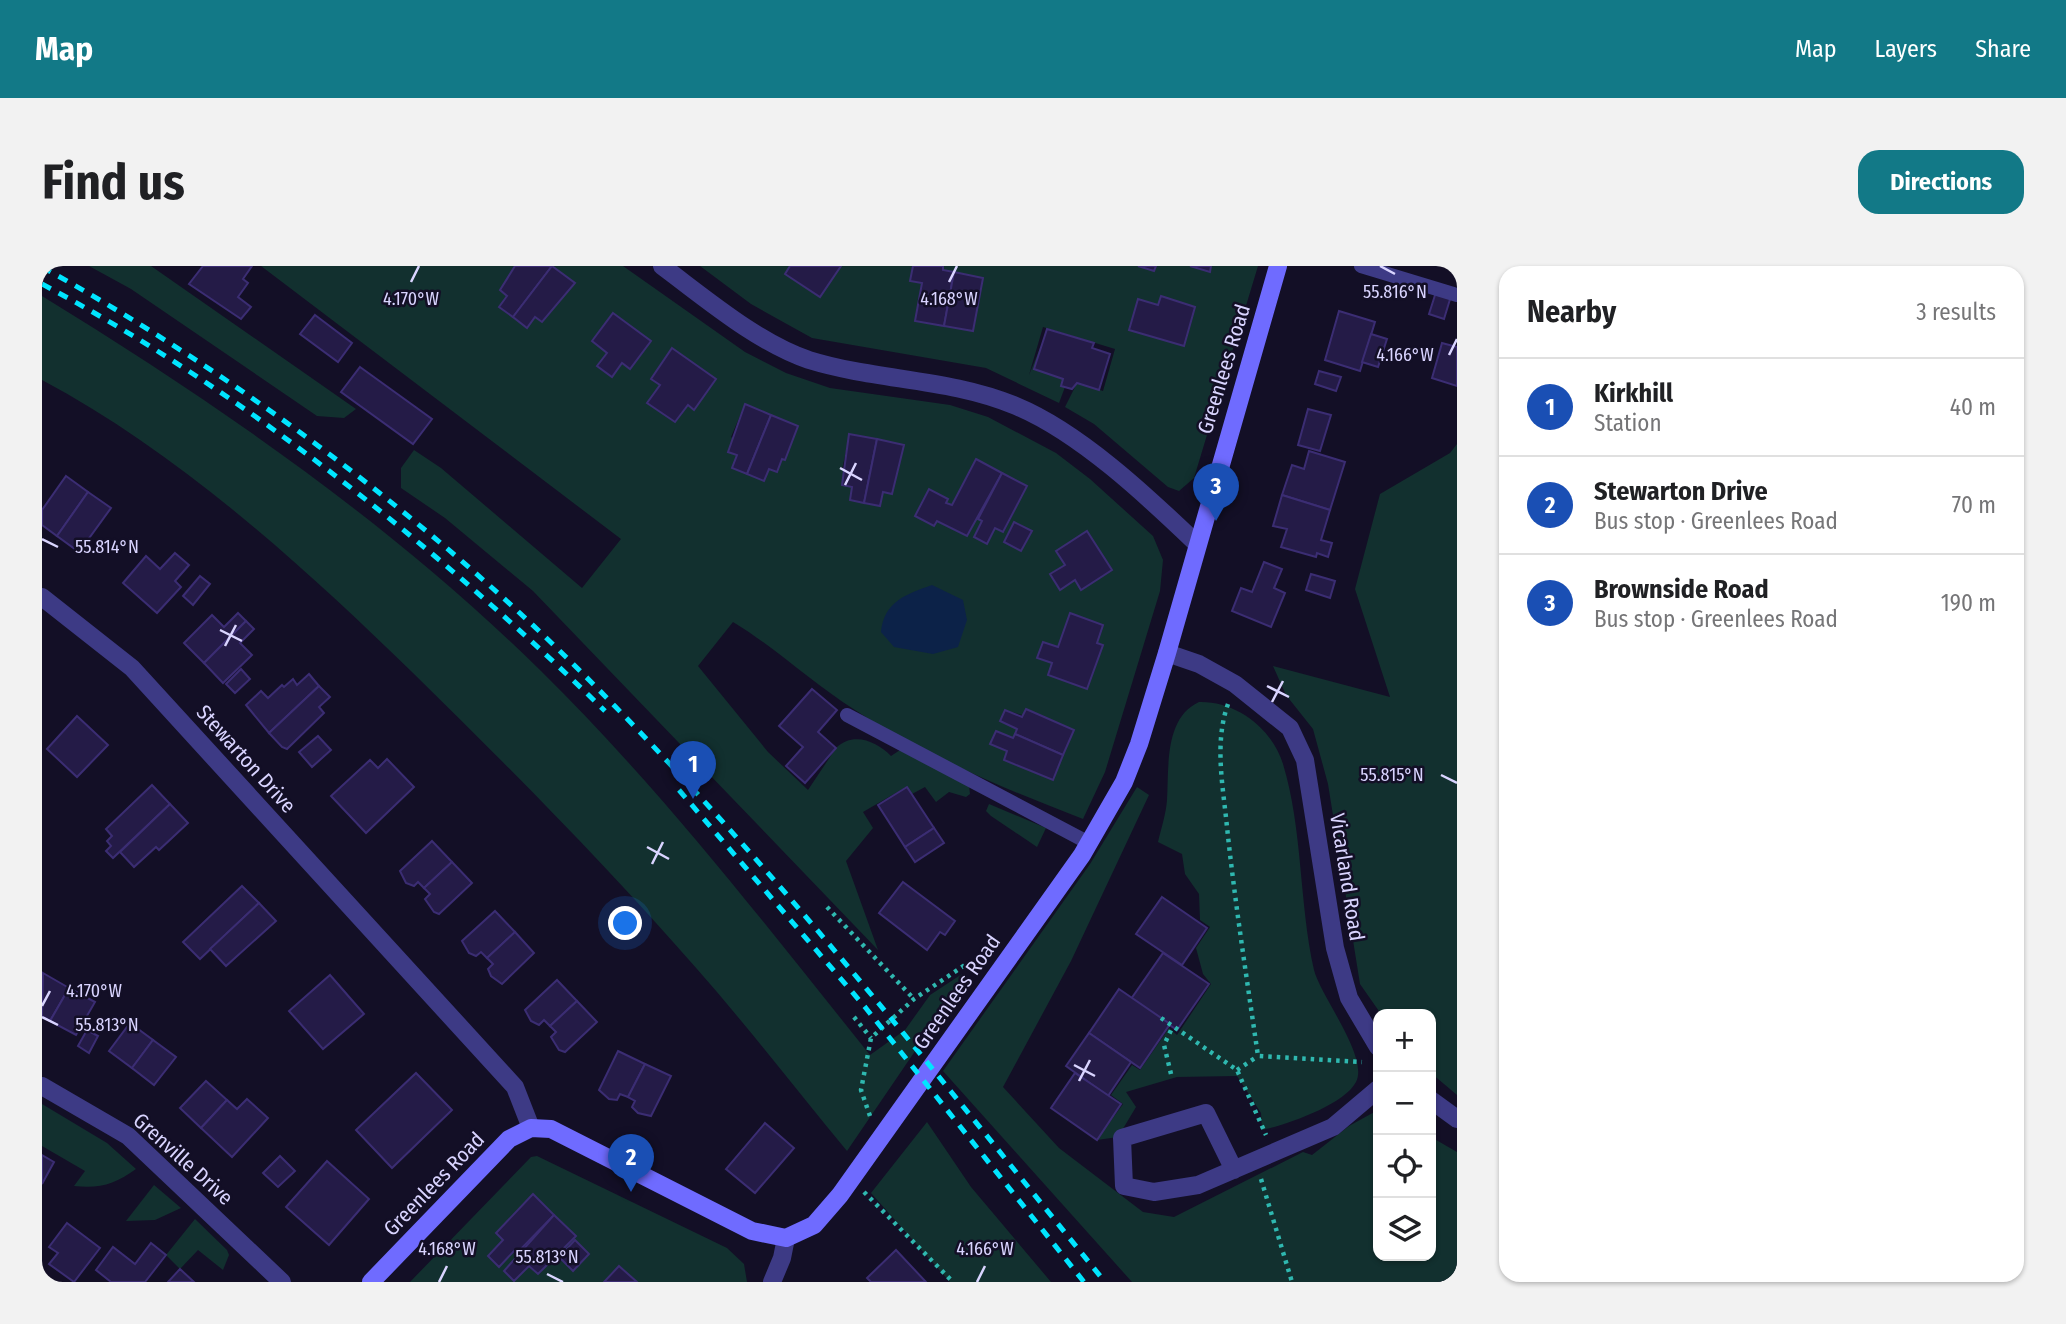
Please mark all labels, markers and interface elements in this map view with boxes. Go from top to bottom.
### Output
text: Map [35,29,93,69]
text: Map [1795,35,1837,63]
text: Layers [1875,35,1937,63]
text: Share [1975,35,2031,63]
button: Directions [1858,150,2024,214]
text: Find us [42,153,185,212]
text: 55.816°N [1363,281,1427,303]
text: 4.170°W [383,288,440,310]
text: 4.168°W [920,288,978,310]
text: Nearby [1527,294,1616,330]
text: 3 results [1916,298,1996,326]
street label: Greenlees Road [1192,301,1256,437]
text: 4.166°W [1376,344,1434,366]
text: Kirkhill [1594,378,1673,409]
text: 1 [1545,393,1555,421]
text: 40 m [1950,393,1996,421]
text: Station [1594,409,1662,437]
pin: 3 [1193,463,1239,521]
text: Stewarton Drive [1594,476,1768,507]
text: 2 [1545,491,1555,519]
text: 70 m [1952,491,1996,519]
text: Bus stop · Greenlees Road [1594,507,1838,535]
text: 55.814°N [75,536,139,558]
text: Brownside Road [1594,574,1769,605]
text: 3 [1545,589,1555,617]
text: 190 m [1941,589,1996,617]
text: Bus stop · Greenlees Road [1594,605,1838,633]
street label: Stewarton Drive [191,700,301,818]
pin: 1 [670,741,716,799]
text: 55.815°N [1360,764,1424,786]
street label: Vicarland Road [1324,811,1370,943]
your location [608,906,642,940]
street label: Greenlees Road [908,930,1006,1054]
text: 4.170°W [66,980,123,1002]
map controls [1373,1009,1436,1261]
button: + [1373,1009,1436,1072]
text: 55.813°N [75,1014,139,1036]
button: − [1373,1072,1436,1135]
street label: Grenville Drive [128,1107,238,1211]
street label: Greenlees Road [378,1127,490,1241]
pin: 2 [608,1134,654,1192]
button: locate [1373,1135,1436,1198]
button: layers [1373,1198,1436,1261]
text: 4.168°W [418,1238,476,1260]
text: 4.166°W [956,1238,1014,1260]
text: 55.813°N [515,1246,579,1268]

